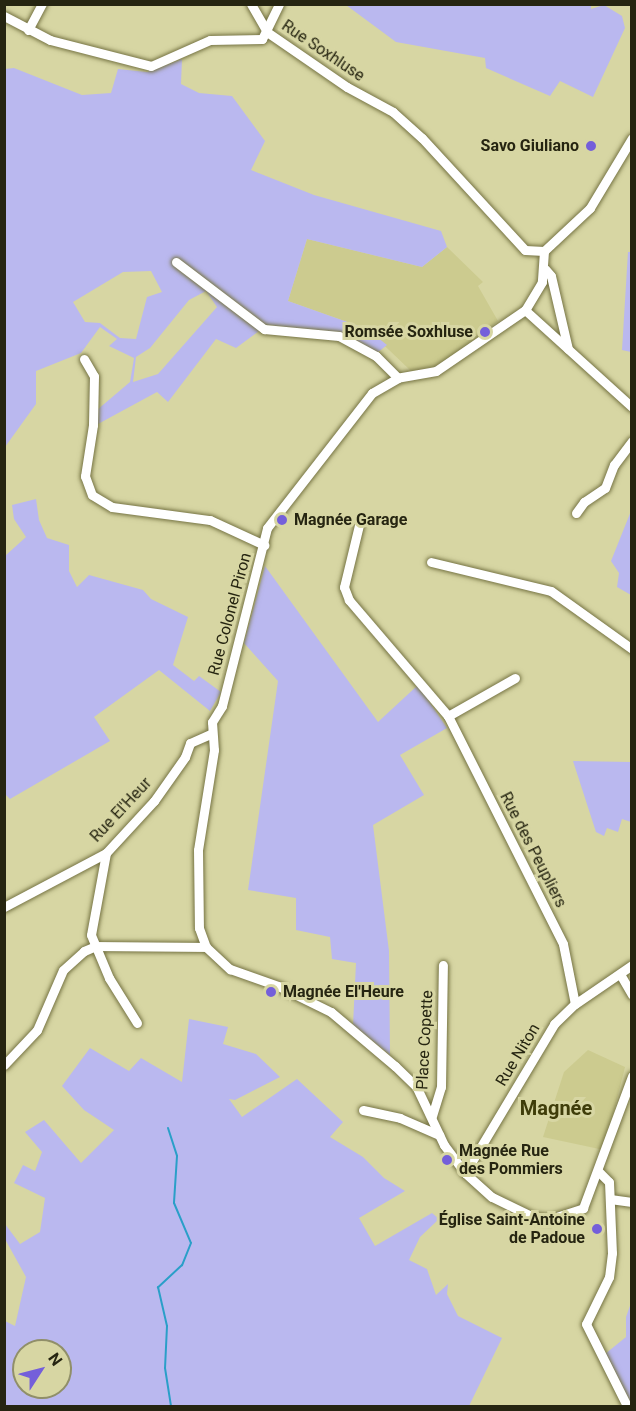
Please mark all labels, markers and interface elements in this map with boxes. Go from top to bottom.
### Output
street label: Rue Soxhluse [278,16,368,86]
place label: Savo Giuliano [481,136,579,156]
marker: Savo Giuliano [584,139,598,153]
place label: Romsée Soxhluse [345,322,473,342]
marker: Romsée Soxhluse [478,325,492,339]
place label: Magnée Garage [294,510,407,530]
marker: Magnée Garage [275,513,289,527]
street label: Rue Colonel Piron [204,551,256,677]
street label: Rue El'Heur [86,774,156,846]
street label: Rue des Peupliers [496,789,570,911]
place label: Magnée El'Heure [283,982,404,1002]
marker: Magnée El'Heure [264,985,278,999]
street label: Place Copette [413,990,437,1090]
street label: Rue Niton [492,1020,544,1090]
district label: Magnée [520,1096,592,1120]
place label: Magnée Rue des Pommiers [459,1141,563,1179]
marker: Magnée Rue des Pommiers [440,1153,454,1167]
place label: Église Saint-Antoine de Padoue [439,1210,585,1248]
marker: Église Saint-Antoine de Padoue [590,1222,604,1236]
north arrow [12,1339,72,1399]
text: N [44,1349,66,1369]

